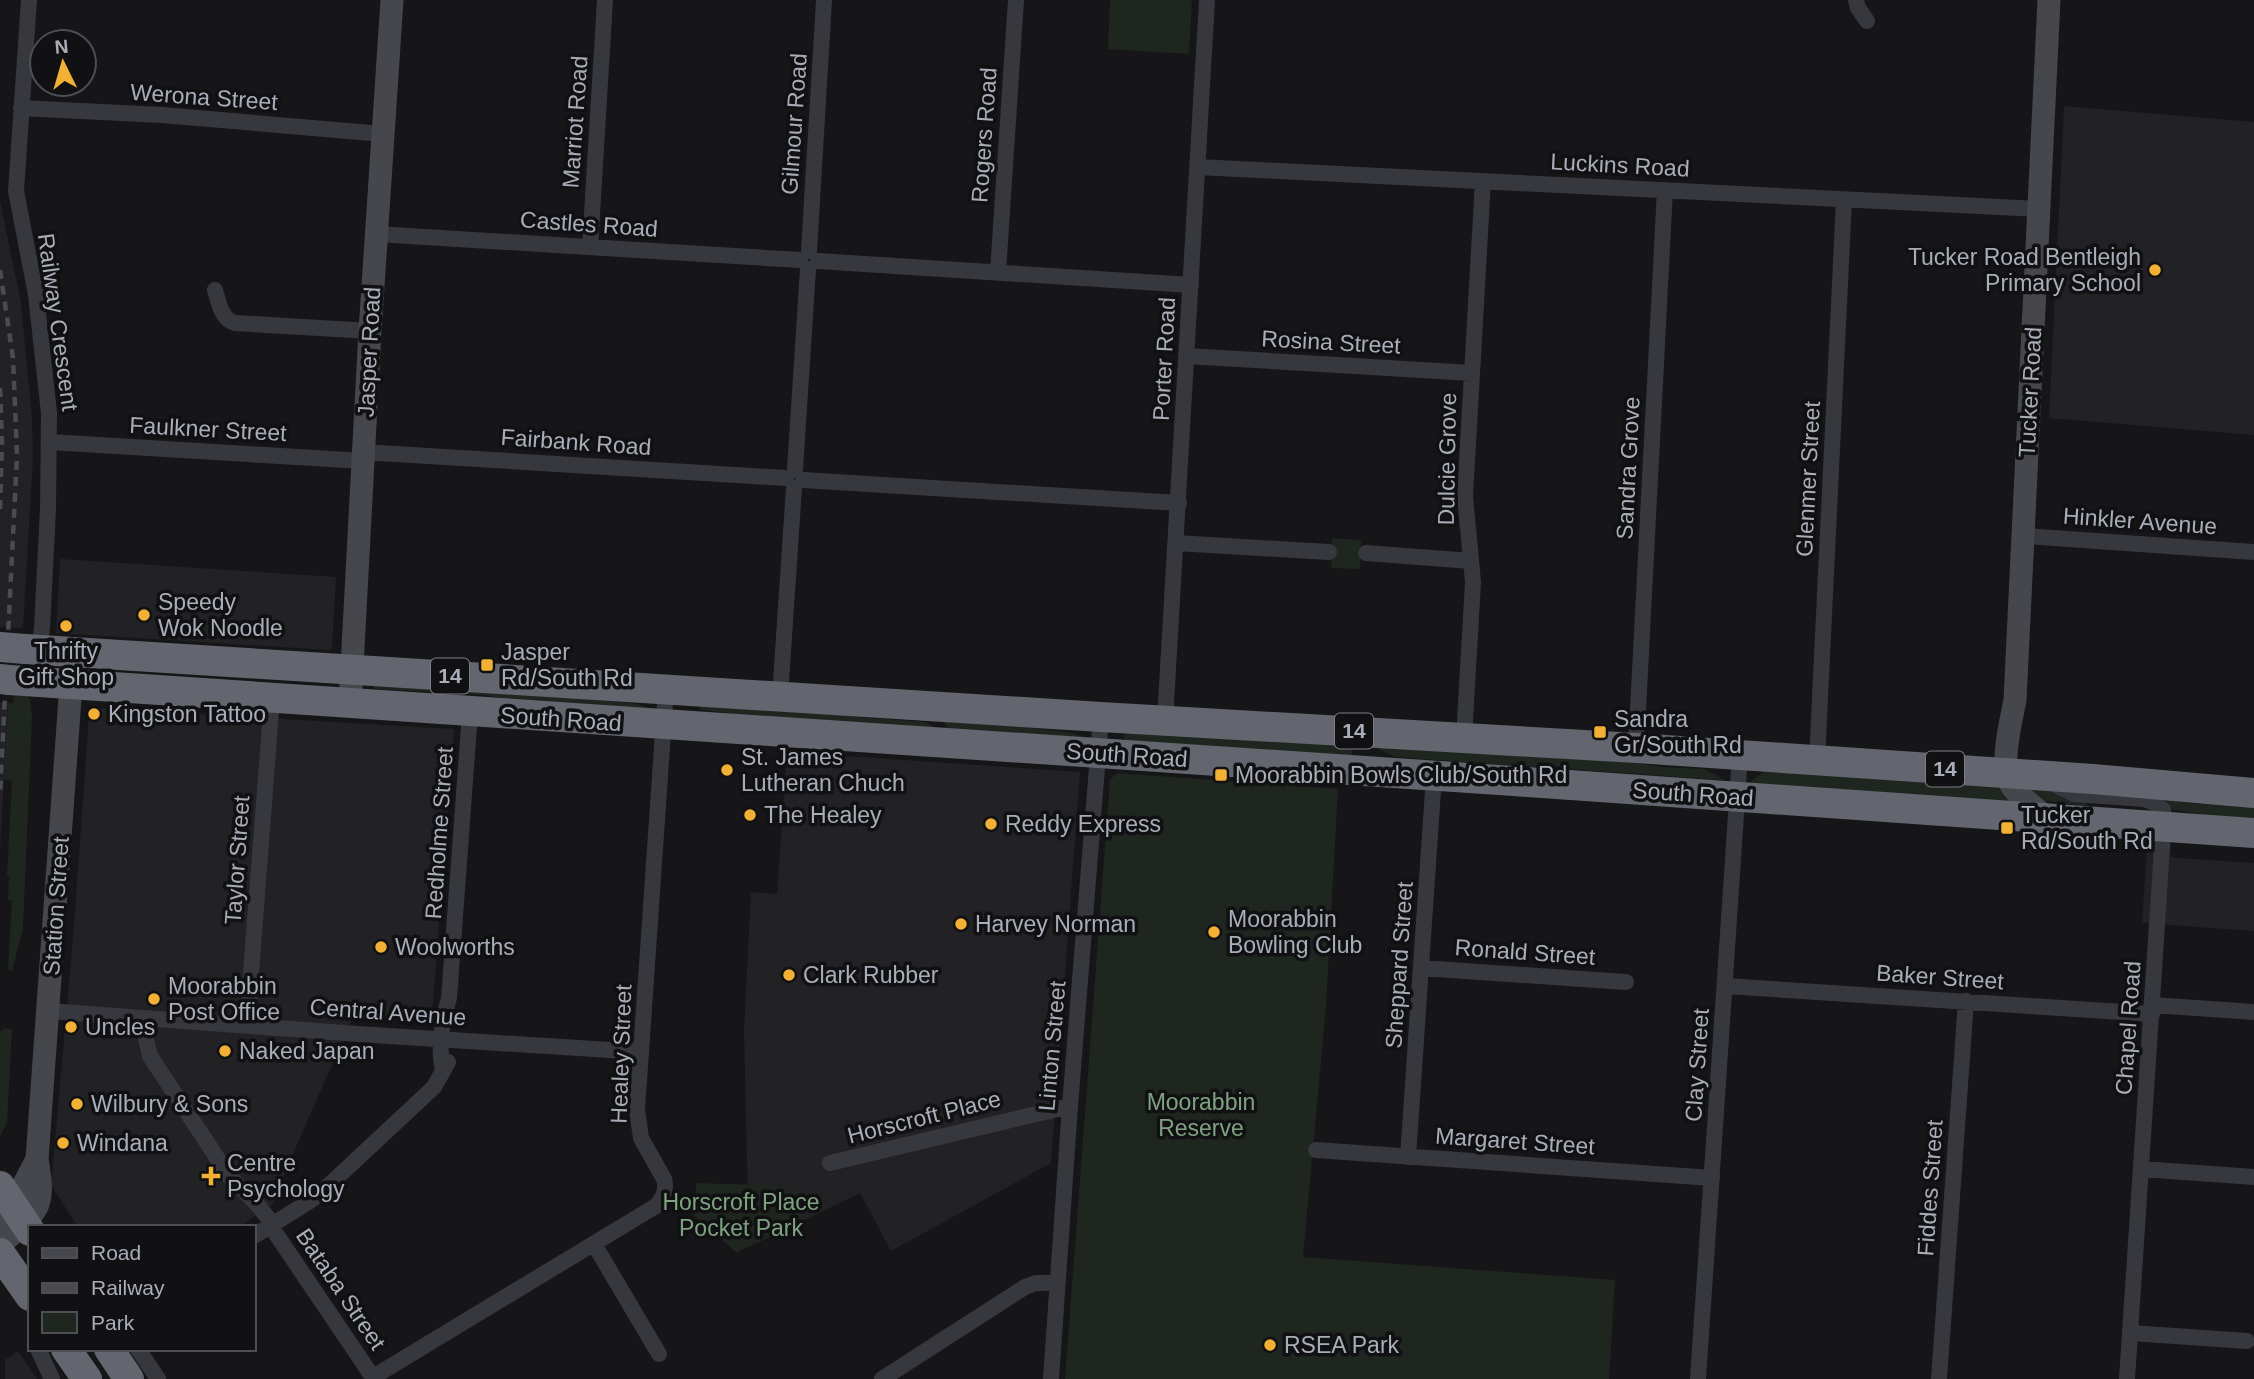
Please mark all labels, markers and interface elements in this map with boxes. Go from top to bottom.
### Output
north arrow [28,28,98,98]
text: N [54,36,69,58]
street label: Gilmour Road [776,52,812,196]
street label: Marriot Road [557,55,593,189]
street label: Rogers Road [966,66,1002,204]
street label: Werona Street [129,79,279,115]
street label: Luckins Road [1550,148,1690,182]
street label: Castles Road [519,206,659,242]
street label: Railway Crescent [33,232,83,413]
place label: Tucker Road Bentleigh Primary School [1908,244,2141,296]
marker: Tucker Road Bentleigh Primary School [2147,262,2163,278]
street label: Jasper Road [353,286,385,418]
street label: Porter Road [1148,296,1180,422]
street label: Rosina Street [1261,325,1402,359]
street label: Tucker Road [2014,326,2046,458]
street label: Dulcie Grove [1433,392,1461,526]
street label: Sandra Grove [1611,396,1645,540]
street label: Glenmer Street [1791,400,1825,558]
street label: Faulkner Street [129,412,288,446]
street label: Fairbank Road [500,424,652,460]
street label: Hinkler Avenue [2062,503,2218,539]
place label: Speedy Wok Noodle [158,589,283,641]
marker: Speedy Wok Noodle [136,607,152,623]
marker: Thrifty Gift Shop [58,618,74,634]
place label: Thrifty Gift Shop [18,638,114,690]
place label: Jasper Rd/South Rd [501,639,633,691]
marker: Jasper Rd/South Rd [479,657,495,673]
road number: 14 [431,658,469,694]
place label: Kingston Tattoo [108,701,266,727]
street label: South Road [499,702,623,736]
marker: Kingston Tattoo [86,706,102,722]
place label: Sandra Gr/South Rd [1614,706,1742,758]
road number: 14 [1335,714,1373,748]
marker: Sandra Gr/South Rd [1592,724,1608,740]
street label: South Road [1065,738,1189,772]
place label: St. James Lutheran Chuch [741,744,905,796]
street label: Redholme Street [420,745,458,920]
road number: 14 [1926,752,1964,786]
marker: St. James Lutheran Chuch [719,762,735,778]
place label: Moorabbin Bowls Club/South Rd [1235,762,1567,788]
marker: Moorabbin Bowls Club/South Rd [1213,767,1229,783]
street label: South Road [1631,777,1755,811]
street label: Taylor Street [220,794,255,925]
place label: The Healey [764,802,882,828]
place label: Tucker Rd/South Rd [2021,802,2153,854]
marker: The Healey [742,807,758,823]
place label: Reddy Express [1005,811,1161,837]
marker: Reddy Express [983,816,999,832]
marker: Tucker Rd/South Rd [1999,820,2015,836]
street label: Station Street [38,835,74,976]
street label: Sheppard Street [1380,880,1418,1049]
place label: Moorabbin Bowling Club [1228,906,1362,958]
place label: Harvey Norman [975,911,1136,937]
marker: Harvey Norman [953,916,969,932]
marker: Moorabbin Bowling Club [1206,924,1222,940]
place label: Woolworths [395,934,515,960]
street label: Ronald Street [1454,934,1597,970]
marker: Woolworths [373,939,389,955]
street label: Baker Street [1875,960,2005,994]
street label: Chapel Road [2110,960,2146,1096]
place label: Clark Rubber [803,962,939,988]
marker: Clark Rubber [781,967,797,983]
place label: Moorabbin Post Office [168,973,280,1025]
street label: Linton Street [1033,979,1071,1112]
street label: Healey Street [606,983,636,1124]
marker: Moorabbin Post Office [146,991,162,1007]
street label: Central Avenue [309,994,467,1030]
street label: Clay Street [1680,1007,1714,1123]
place label: Uncles [85,1014,155,1040]
marker: Uncles [63,1019,79,1035]
place label: Naked Japan [239,1038,375,1064]
marker: Naked Japan [217,1043,233,1059]
street label: Horscroft Place [845,1085,1003,1149]
park label: Moorabbin Reserve [1147,1089,1255,1141]
place label: Wilbury & Sons [91,1091,248,1117]
marker: Wilbury & Sons [69,1096,85,1112]
street label: Fiddes Street [1912,1118,1948,1257]
street label: Margaret Street [1434,1122,1596,1160]
place label: Windana [77,1130,168,1156]
marker: Windana [55,1135,71,1151]
place label: Centre Psychology [227,1150,345,1202]
marker: Centre Psychology [201,1166,221,1186]
park label: Horscroft Place Pocket Park [662,1189,820,1241]
street label: Bataba Street [291,1223,391,1355]
legend [28,1225,256,1351]
text: Road [91,1241,141,1264]
text: Railway [91,1276,165,1299]
text: Park [91,1311,135,1334]
place label: RSEA Park [1284,1332,1400,1358]
marker: RSEA Park [1262,1337,1278,1353]

